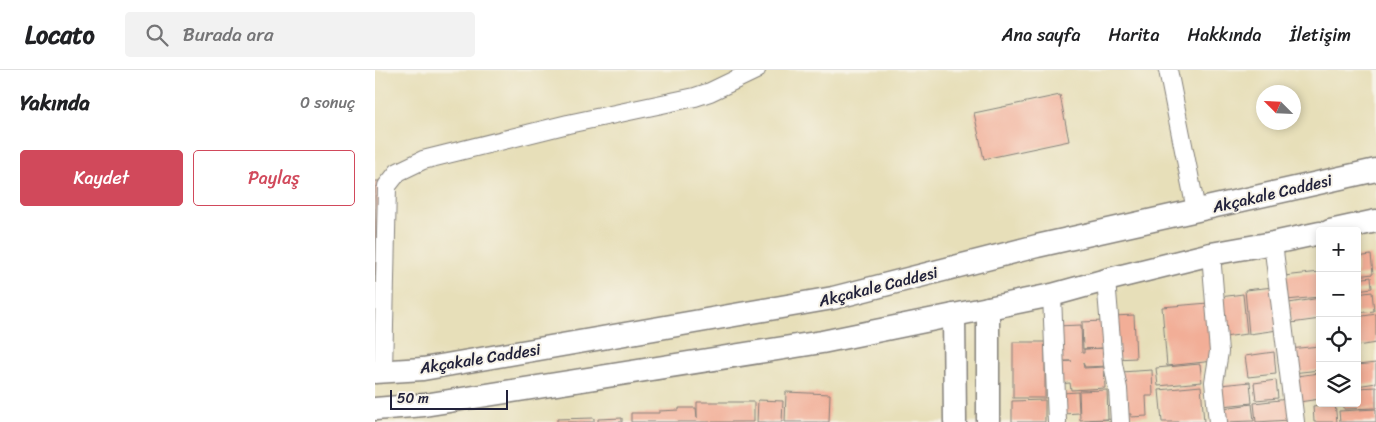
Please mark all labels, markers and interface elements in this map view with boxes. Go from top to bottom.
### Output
search box [125,12,475,57]
text: Locato [25,14,95,56]
text: Burada ara [183,18,274,51]
text: Ana sayfa [1002,19,1080,51]
text: Harita [1108,19,1159,51]
text: Hakkında [1187,19,1262,51]
text: İletişim [1290,19,1351,51]
icon: search [143,21,171,49]
text: Yakında [20,84,90,122]
north arrow [1256,85,1301,130]
text: 0 sonuç [300,88,355,117]
button: Kaydet [20,150,183,206]
button: Paylaş [193,150,355,206]
street label: Akçakale Caddesi [1208,166,1335,222]
map controls [1316,227,1361,407]
button: + [1316,227,1361,272]
street label: Akçakale Caddesi [814,258,941,316]
button: − [1316,272,1361,317]
button: locate [1316,317,1361,362]
street label: Akçakale Caddesi [417,335,543,383]
button: layers [1316,362,1361,407]
text: 50 m [397,386,429,411]
scale bar [390,387,507,410]

